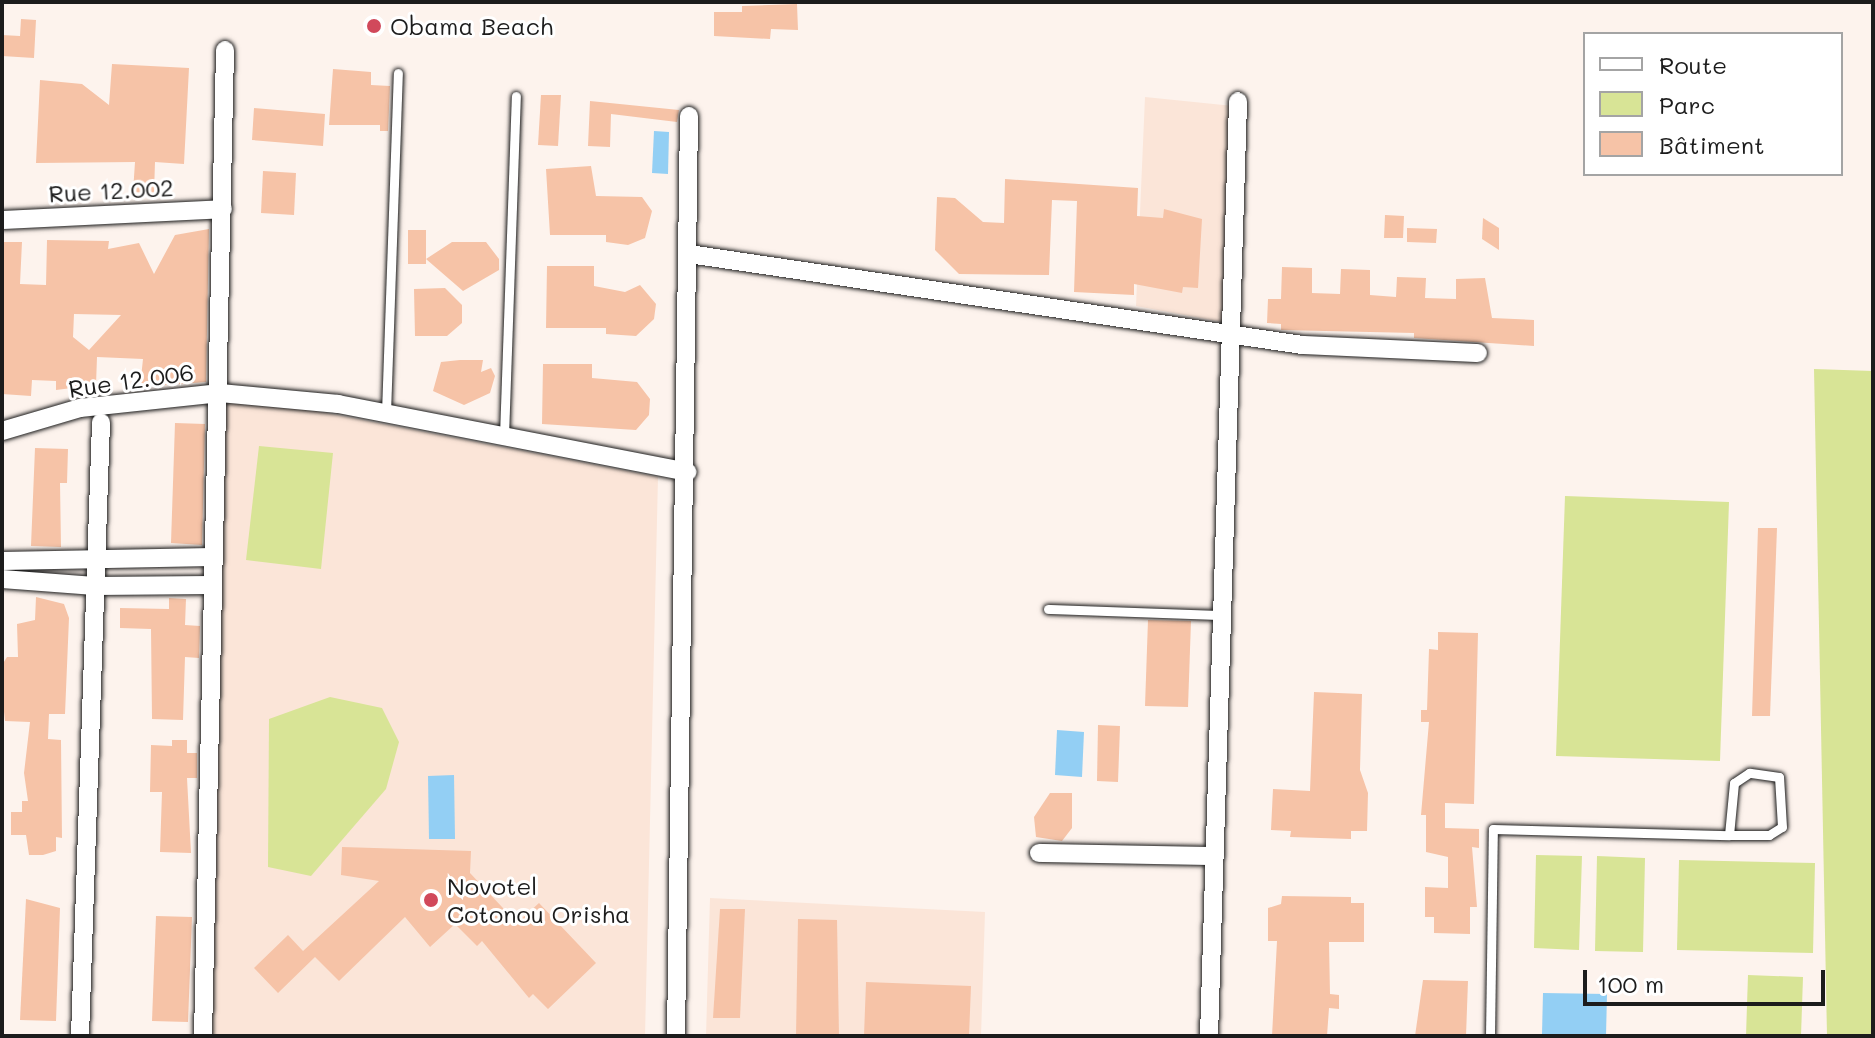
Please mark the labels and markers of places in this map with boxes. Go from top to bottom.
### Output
place label: Obama Beach [390,12,553,40]
marker: Obama Beach [365,17,383,35]
place label: Novotel Cotonou Orisha [447,872,630,928]
marker: Novotel Cotonou Orisha [422,891,440,909]

